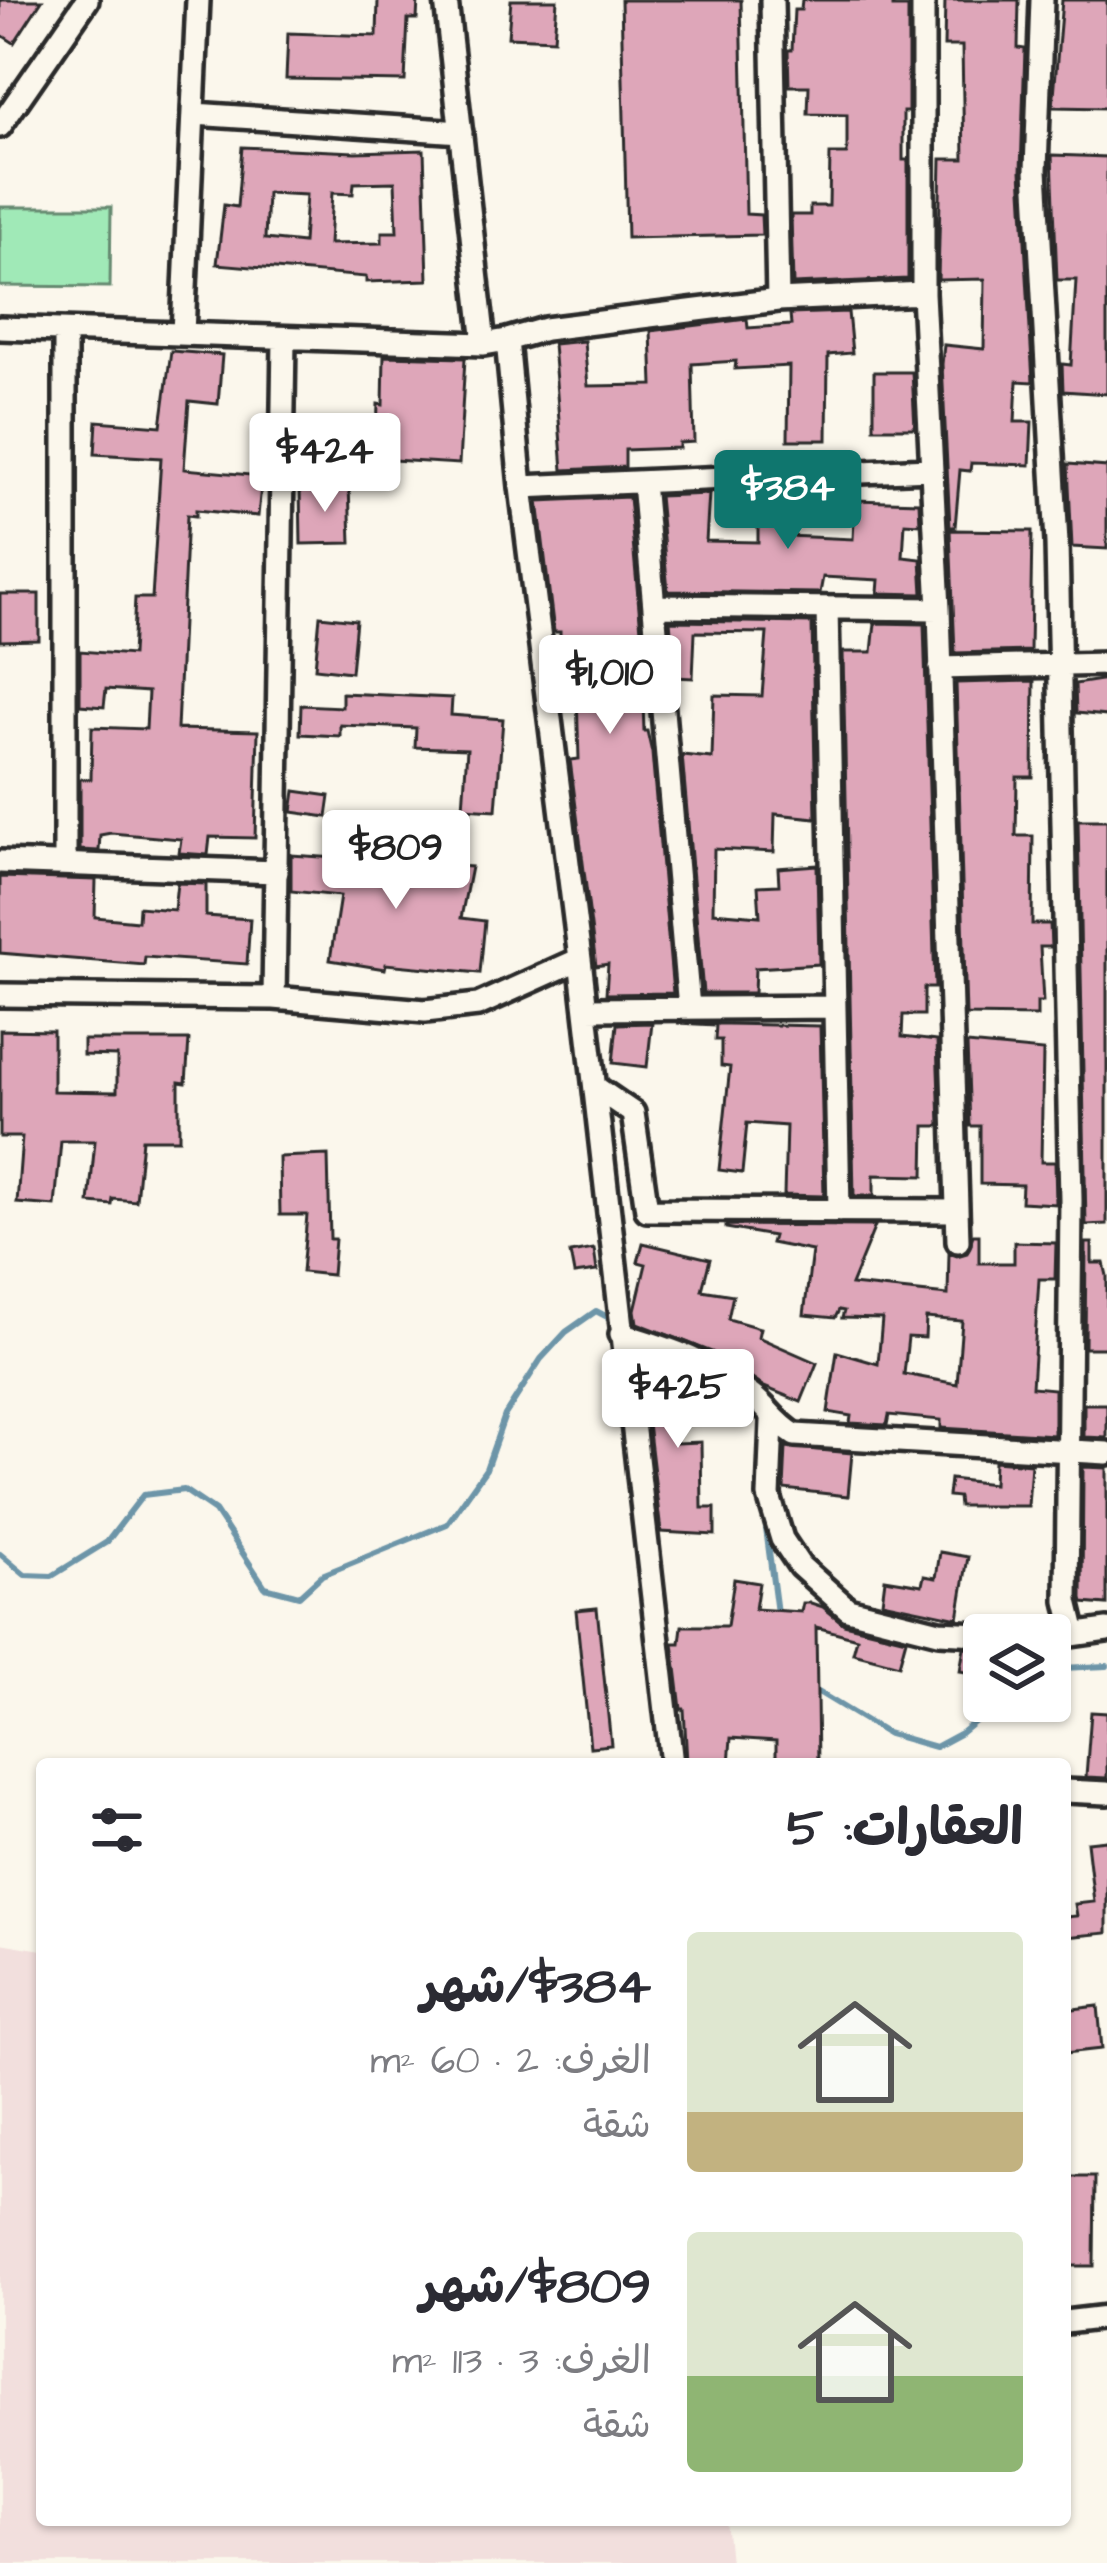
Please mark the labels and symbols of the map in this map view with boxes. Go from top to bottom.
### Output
pin: $424 [254,413,396,515]
pin: $384 [717,450,859,552]
pin: $1,010 [512,635,708,737]
pin: $809 [325,810,467,912]
pin: $425 [607,1349,749,1451]

